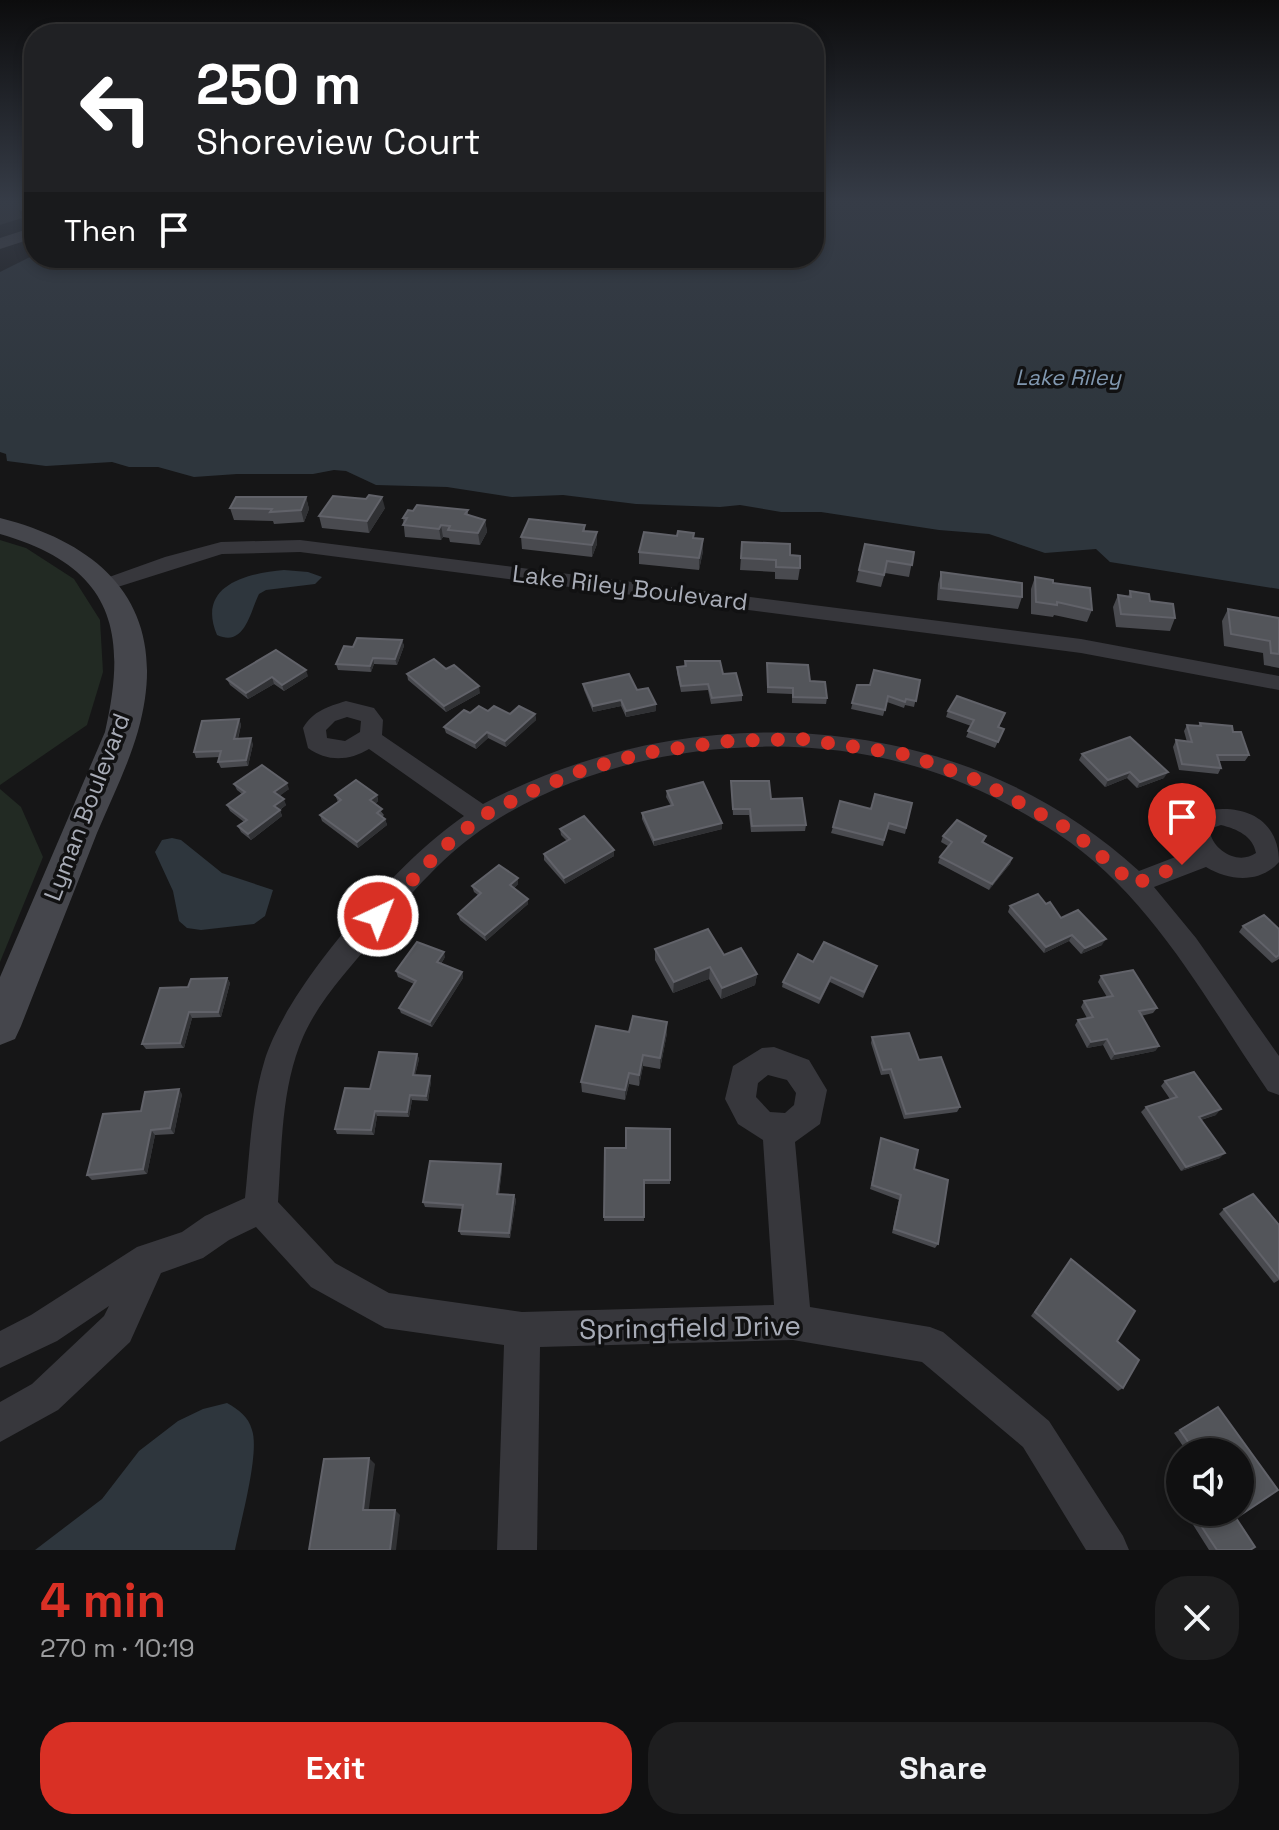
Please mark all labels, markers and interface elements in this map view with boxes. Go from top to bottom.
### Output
text: 250 m [196,49,361,120]
icon: left [64,56,168,160]
text: Shoreview Court [196,119,481,165]
icon: arrive [152,208,196,252]
text: Then [64,211,136,250]
water label: Lake Riley [1015,363,1122,391]
street label: Lake Riley Boulevard [511,558,750,617]
street label: Lyman Boulevard [37,709,137,905]
pin [1148,783,1216,865]
icon: arrive [1160,795,1204,839]
position arrow [336,874,420,958]
street label: Springfield Drive [579,1307,801,1347]
map controls [1166,1438,1254,1526]
button: sound [1166,1438,1254,1526]
text: 4 min [40,1570,166,1631]
button: close [1155,1576,1239,1660]
text: 270 m · 10:19 [40,1631,195,1665]
button: Exit [40,1722,632,1814]
button: Share [648,1722,1239,1814]

